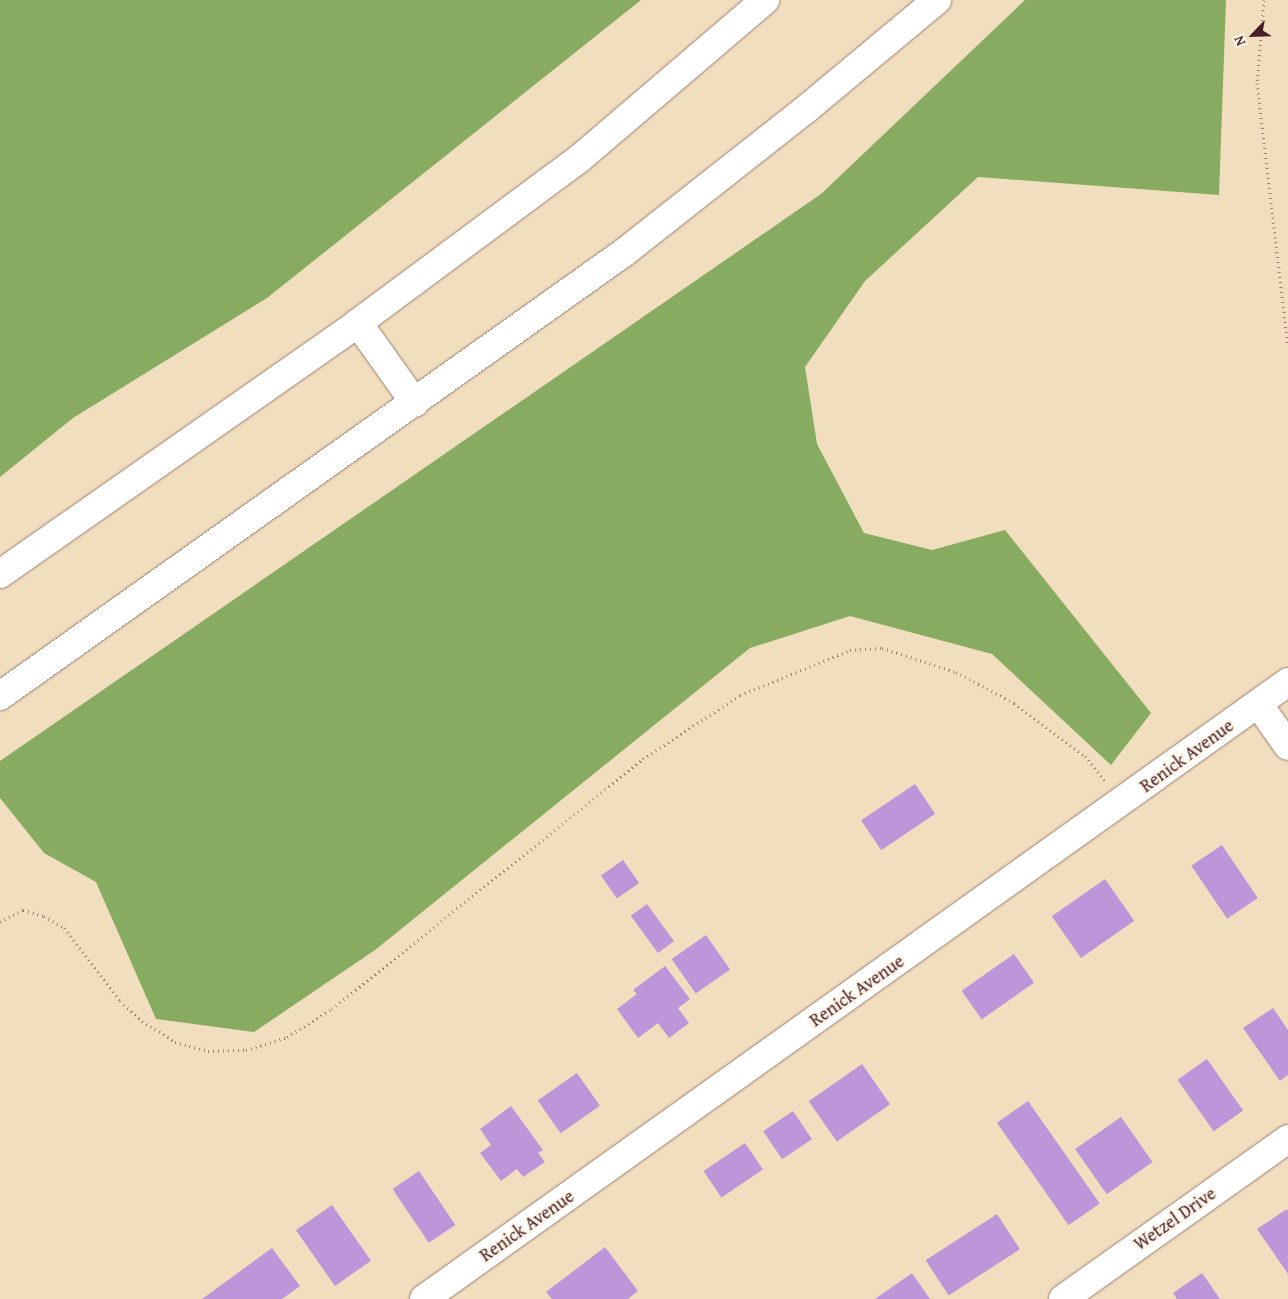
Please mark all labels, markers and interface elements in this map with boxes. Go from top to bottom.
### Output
north arrow [1228,10,1278,60]
text: N [1228,33,1250,49]
street label: Renick Avenue [1136,715,1238,797]
street label: Renick Avenue [806,951,908,1031]
street label: Wetzel Drive [1130,1183,1220,1255]
street label: Renick Avenue [476,1186,578,1266]

